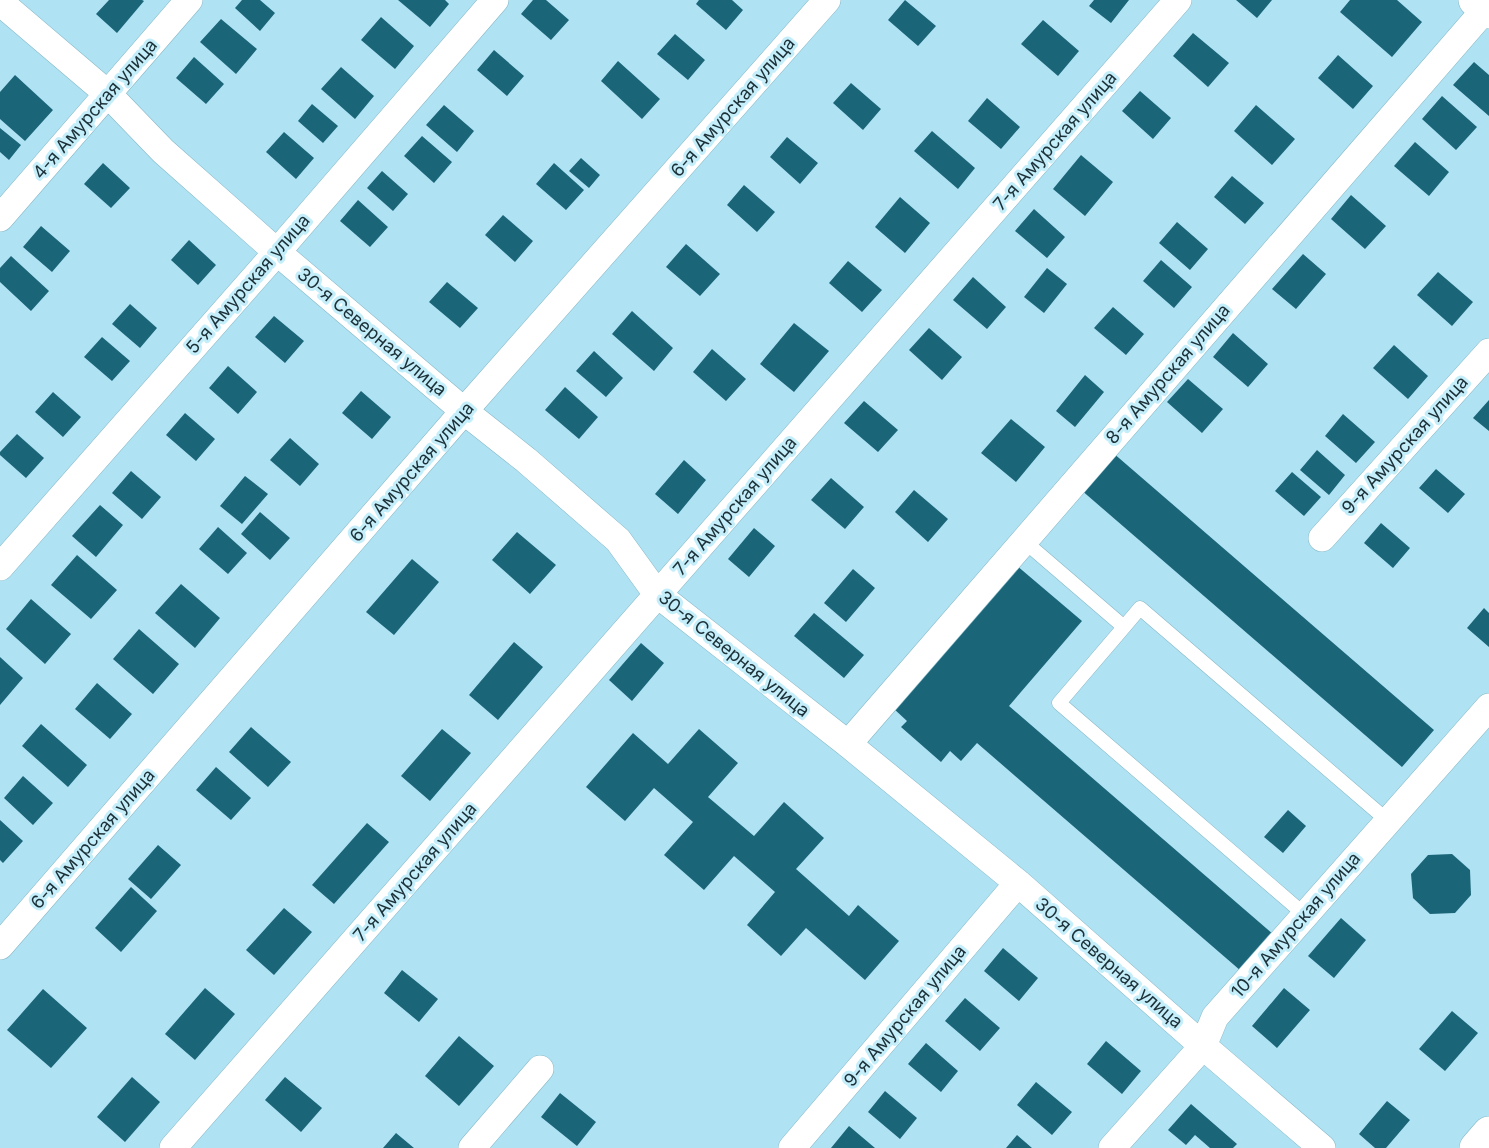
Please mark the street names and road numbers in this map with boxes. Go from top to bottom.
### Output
street label: 6-я Амурская улица [666,33,799,181]
street label: 4-я Амурская улица [28,34,161,183]
street label: 7-я Амурская улица [989,67,1121,214]
street label: 5-я Амурская улица [181,210,314,358]
street label: 30-я Северная улица [294,263,451,400]
street label: 8-я Амурская улица [1101,300,1234,448]
street label: 9-я Амурская улица [1337,371,1472,518]
street label: 6-я Амурская улица [345,398,478,546]
street label: 7-я Амурская улица [669,432,801,579]
street label: 30-я Северная улица [655,586,814,721]
street label: 6-я Амурская улица [26,765,159,913]
street label: 7-я Амурская улица [349,798,481,945]
street label: 10-я Амурская улица [1227,848,1364,1002]
street label: 30-я Северная улица [1031,893,1187,1032]
street label: 9-я Амурская улица [839,941,970,1091]

